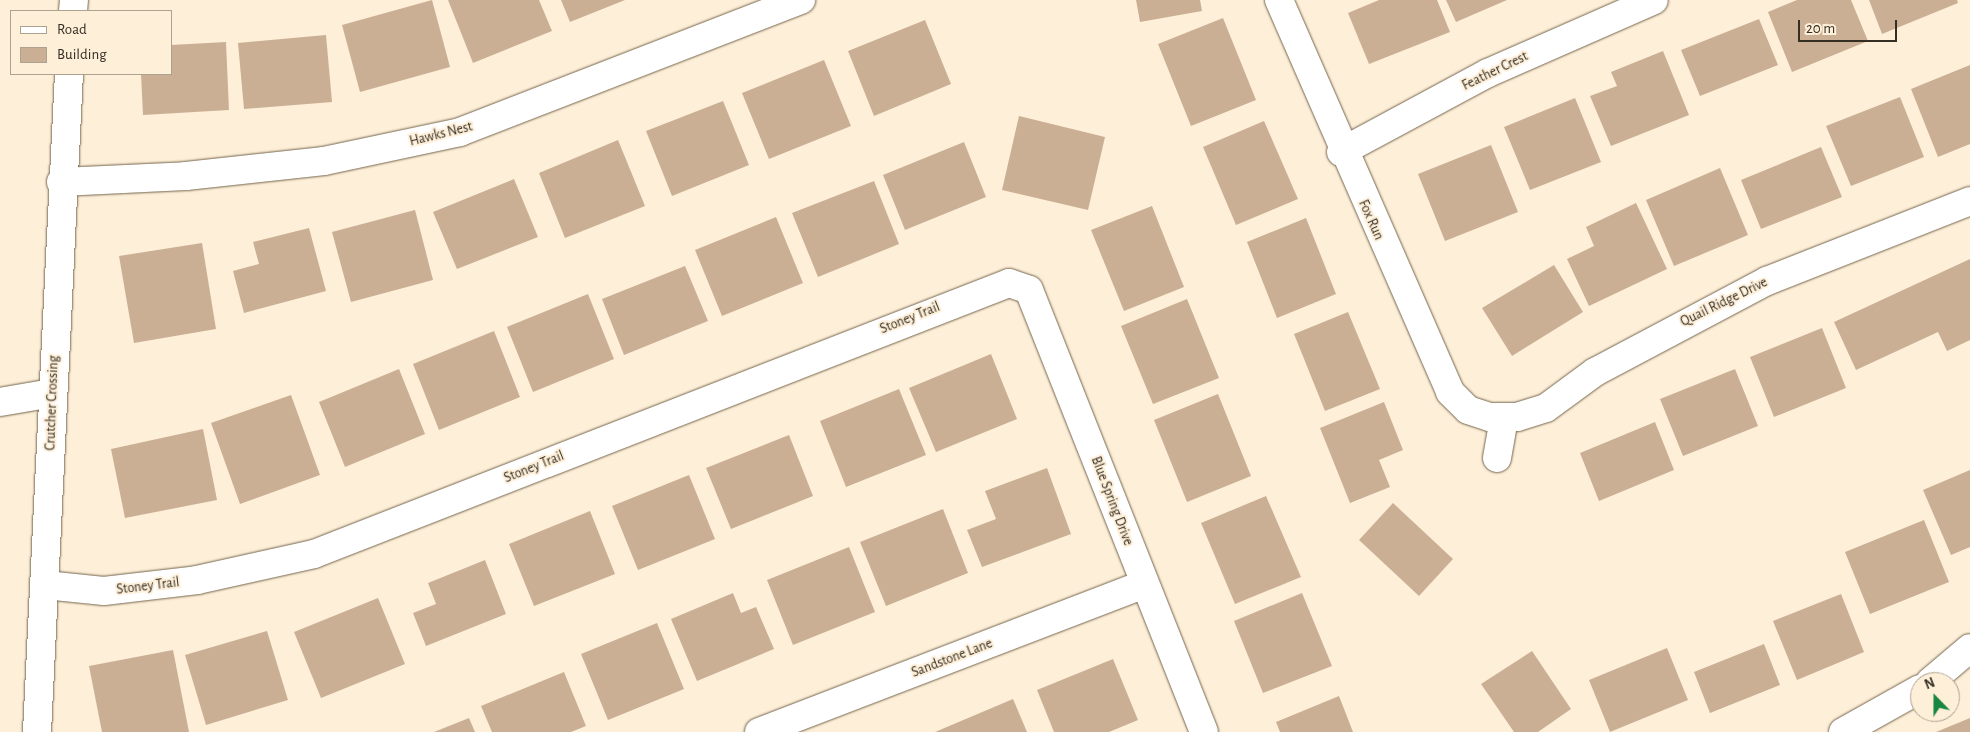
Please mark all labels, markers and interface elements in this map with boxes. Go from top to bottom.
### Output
legend [10,10,172,75]
scale bar [1800,10,1899,42]
text: 20 m [1806,21,1835,36]
text: Road [57,22,87,37]
text: Building [57,47,107,62]
street label: Feather Crest [1459,48,1531,94]
street label: Hawks Nest [408,118,474,150]
street label: Fox Run [1355,197,1387,243]
street label: Quail Ridge Drive [1678,274,1770,330]
street label: Stoney Trail [878,298,942,338]
street label: Crutcher Crossing [42,355,62,451]
street label: Stoney Trail [502,447,566,487]
street label: Blue Spring Drive [1087,454,1137,548]
street label: Stoney Trail [116,574,180,598]
street label: Sandstone Lane [909,635,995,681]
north arrow [1910,672,1960,722]
text: N [1923,676,1937,692]

